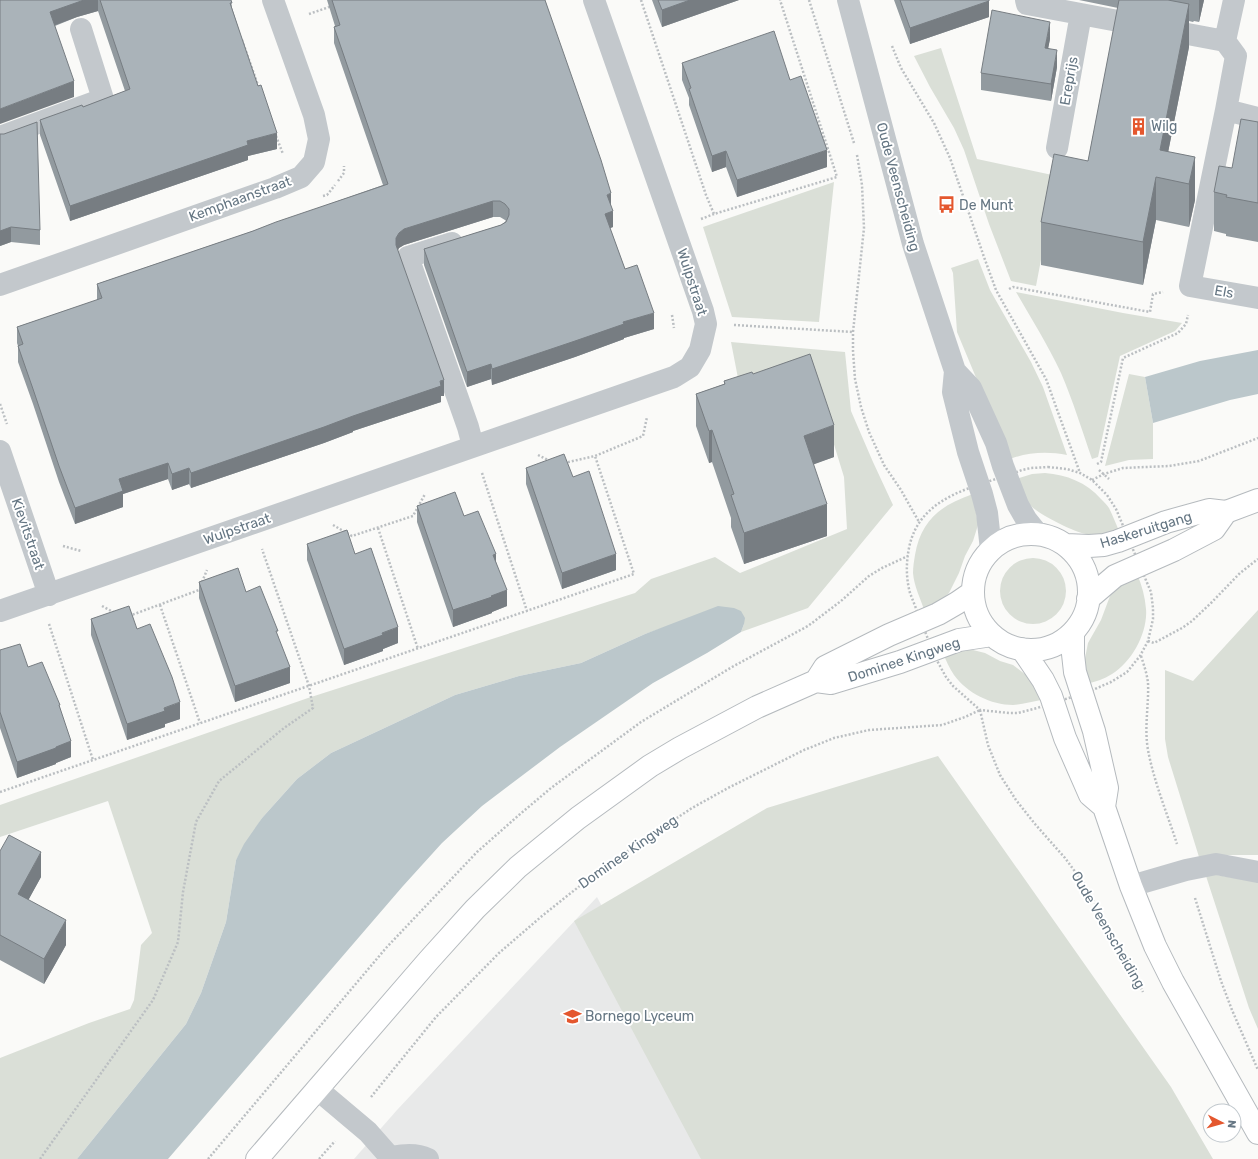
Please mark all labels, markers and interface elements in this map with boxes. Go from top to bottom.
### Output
street label: Ereprijs [1056,55,1082,107]
building icon: Wilg [1128,116,1148,136]
place label: Wilg [1151,118,1177,135]
street label: Oude Veenscheiding [873,121,923,253]
street label: Kemphaanstraat [186,172,294,225]
bus stop icon: De Munt [936,195,956,215]
place label: De Munt [959,197,1014,214]
street label: Wulpstraat [673,246,711,318]
street label: Els [1213,282,1235,302]
street label: Kievitstraat [8,496,48,573]
street label: Haskeruitgang [1098,508,1194,552]
street label: Wulpstraat [201,509,273,548]
street label: Dominee Kingweg [846,634,962,686]
street label: Dominee Kingweg [575,811,681,893]
street label: Oude Veenscheiding [1067,868,1149,992]
school or university icon: Bornego Lyceum [562,1006,582,1026]
place label: Bornego Lyceum [585,1008,694,1025]
north arrow [1202,1103,1242,1143]
text: N [1225,1119,1238,1129]

